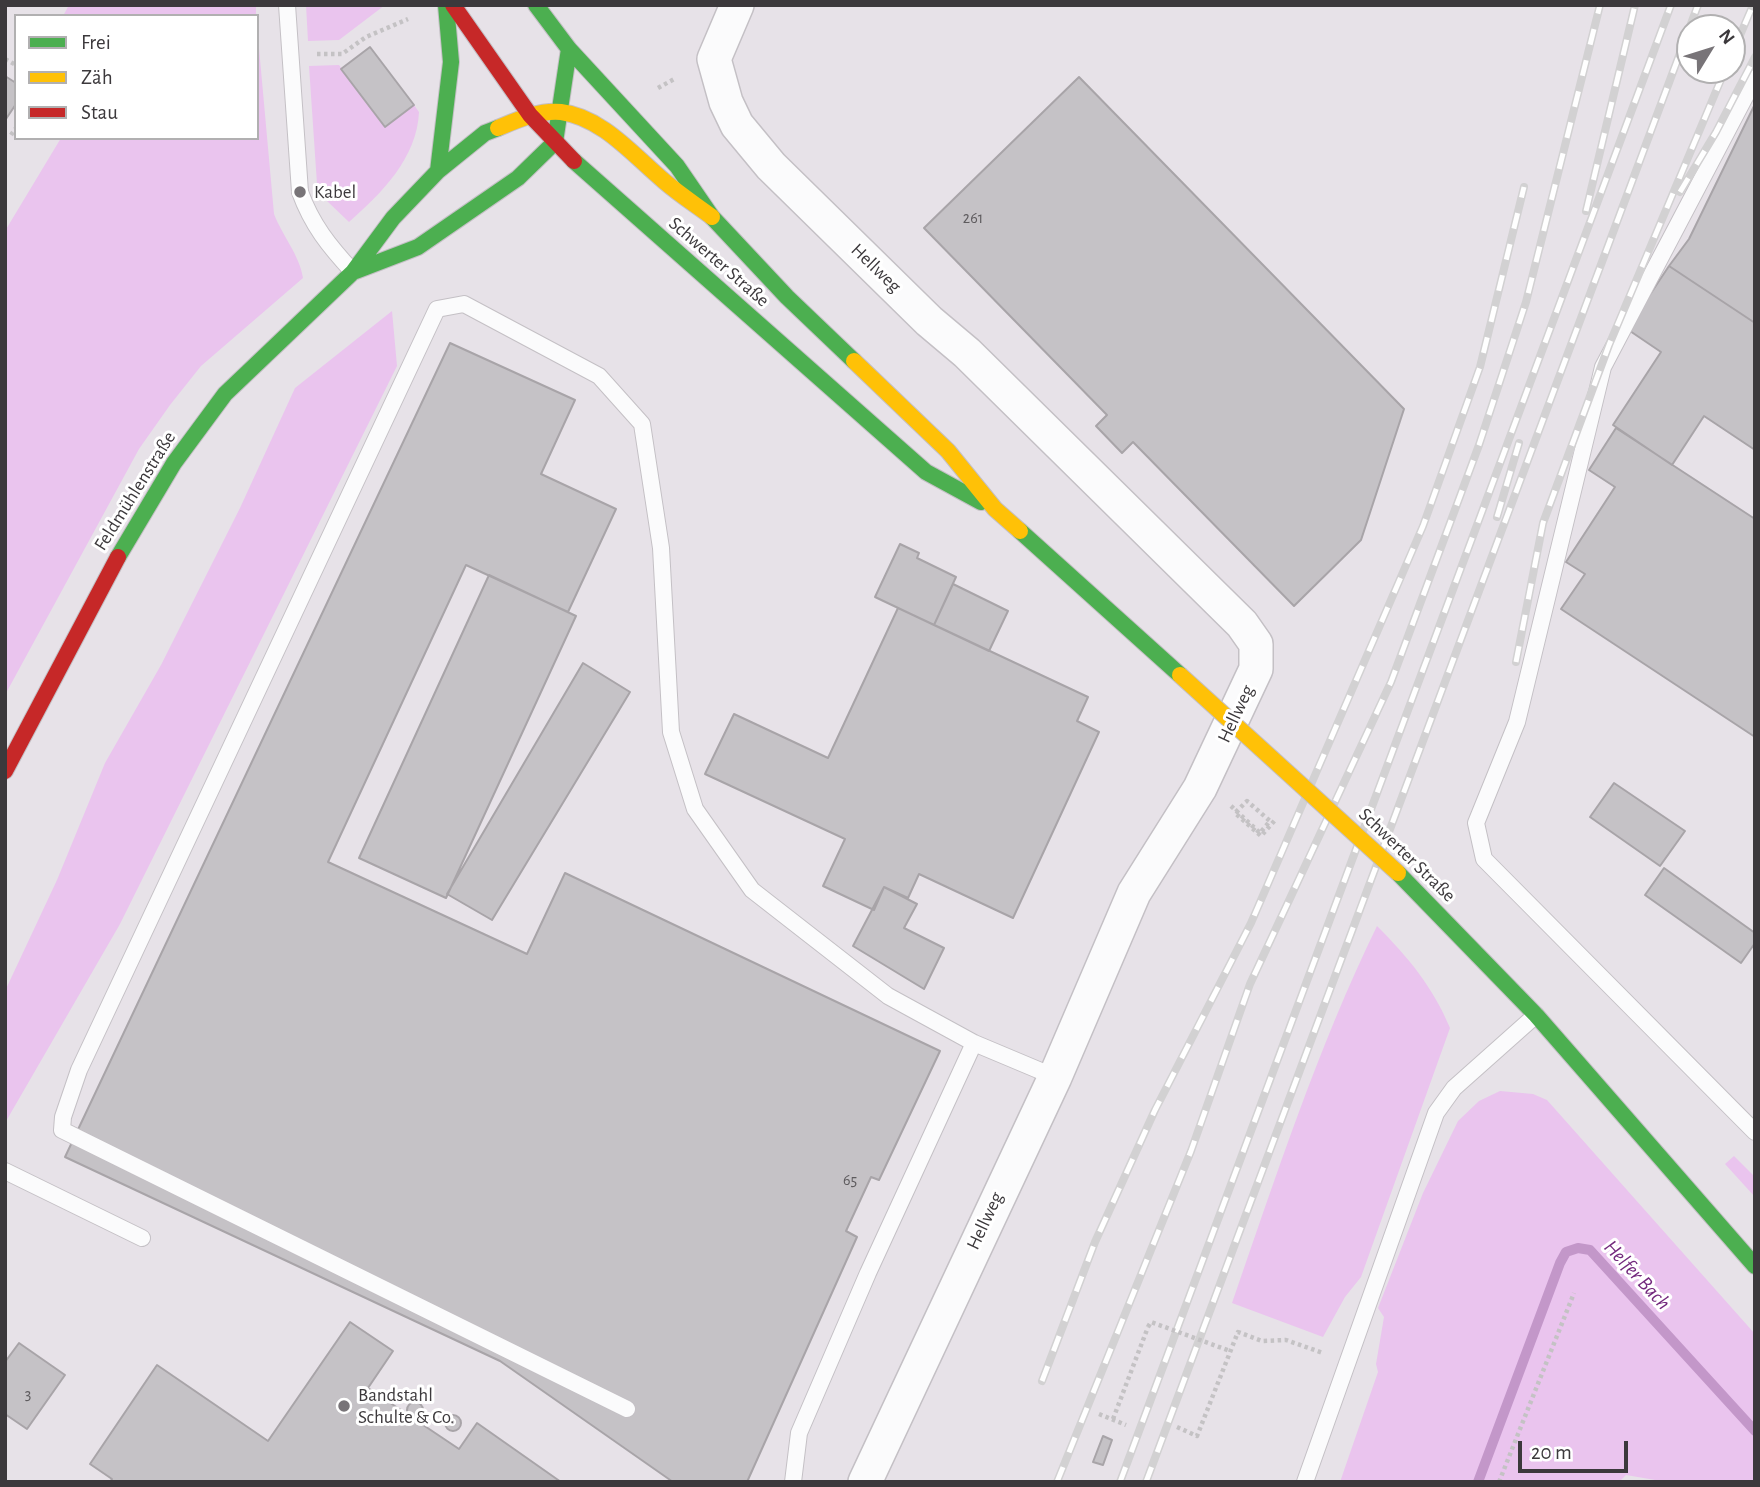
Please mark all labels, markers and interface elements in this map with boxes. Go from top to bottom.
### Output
legend [14,14,259,140]
north arrow [1676,14,1746,84]
text: N [1715,26,1738,48]
text: Frei [81,32,111,53]
text: Zäh [81,67,113,88]
text: Stau [81,102,118,123]
place label: Kabel [314,181,356,203]
marker: Kabel [292,184,308,200]
house number: 261 [963,208,983,228]
street label: Schwerter Straße [664,212,774,312]
street label: Hellweg [846,239,906,297]
street label: Feldmühlenstraße [89,427,181,555]
street label: Hellweg [1213,681,1259,747]
street label: Schwerter Straße [1354,803,1460,907]
house number: 65 [843,1170,857,1190]
street label: Hellweg [962,1188,1008,1254]
water label: Helfer Bach [1598,1235,1676,1315]
house number: 3 [25,1384,31,1404]
place label: Bandstahl Schulte & Co. [358,1384,454,1428]
marker: Bandstahl Schulte & Co. [336,1398,352,1414]
scale bar [1522,1428,1632,1472]
text: 20 m [1531,1442,1572,1463]

